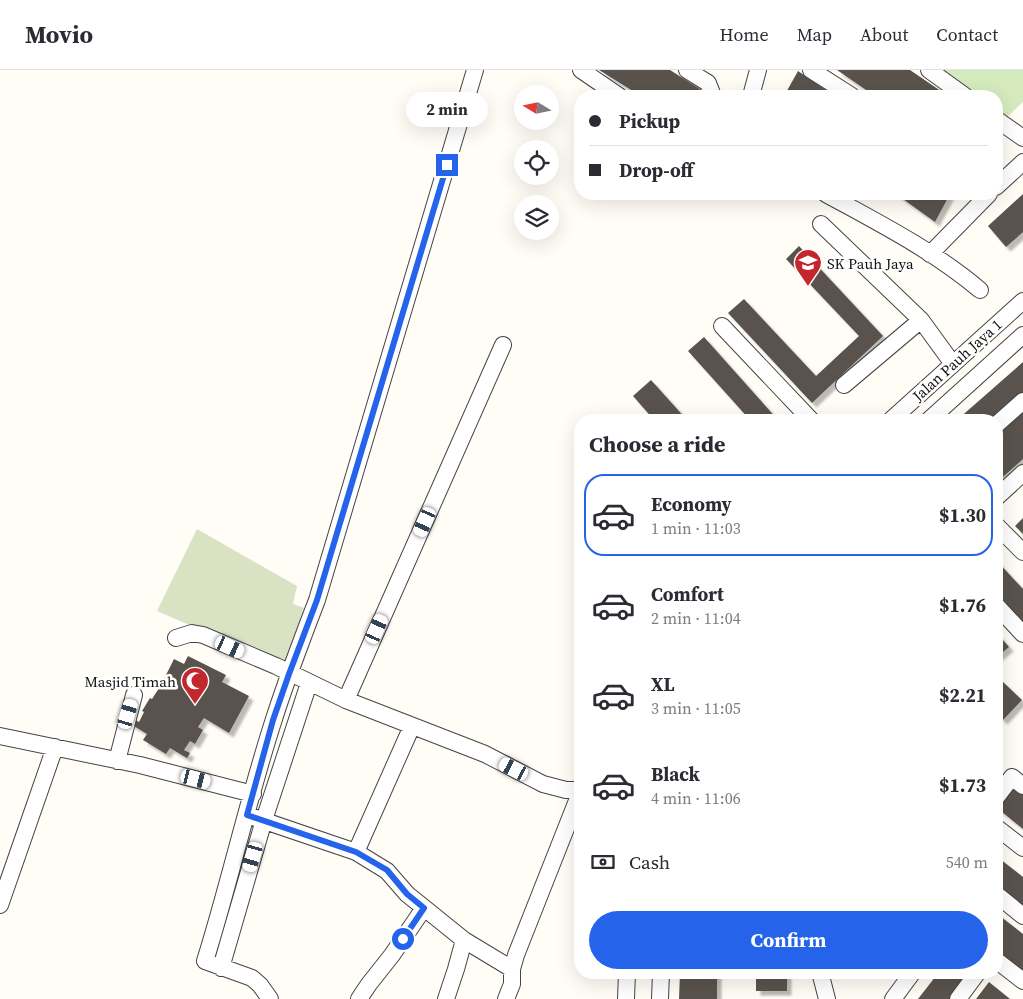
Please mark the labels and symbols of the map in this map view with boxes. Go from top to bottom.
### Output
north arrow [514,85,559,130]
callout: 2 min [406,92,488,128]
route end [436,154,458,176]
school or university icon: SK Pauh Jaya [793,248,823,287]
place label: SK Pauh Jaya [827,253,914,274]
street label: Jalan Pauh Jaya 1 [907,314,1006,407]
car [412,505,437,539]
car [364,612,389,646]
car [213,634,246,660]
mosque icon: Masjid Timah [180,666,210,705]
place label: Masjid Timah [85,671,176,692]
car [116,697,139,731]
car [497,756,530,782]
car [179,768,212,790]
car [241,841,264,873]
route start [392,928,414,950]

